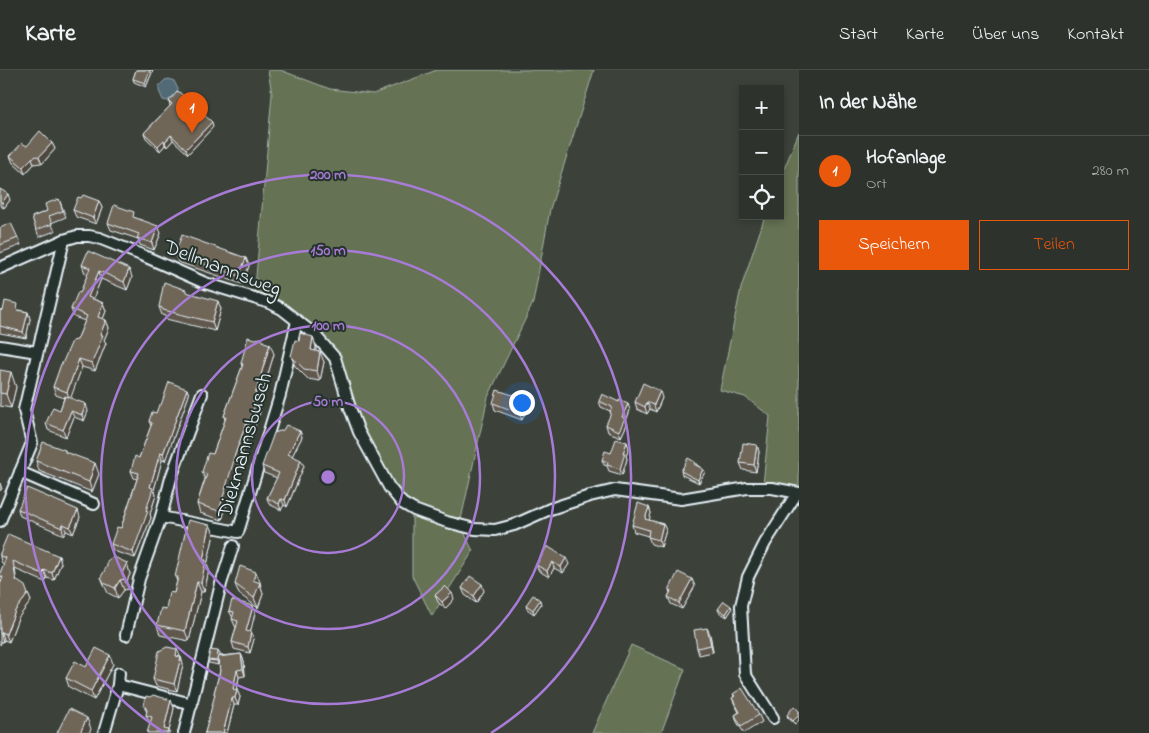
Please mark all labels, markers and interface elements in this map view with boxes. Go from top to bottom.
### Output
text: Karte [25,17,76,52]
text: Start [839,22,878,48]
text: Karte [906,22,944,48]
text: Über uns [972,22,1039,48]
text: Kontakt [1067,22,1124,48]
map controls [739,85,784,220]
button: + [739,85,784,130]
text: In der Nähe [819,88,917,118]
pin: 1 [176,92,208,133]
button: − [739,130,784,175]
text: Hofanlage [866,145,946,172]
text: 1 [832,159,838,183]
text: 280 m [1092,159,1129,183]
text: 200 m [309,164,346,186]
text: Ort [866,172,887,196]
button: locate [739,175,784,220]
button: Speichern [819,220,969,270]
button: Teilen [979,220,1129,270]
street label: Dellmannsweg [158,232,285,307]
text: 150 m [310,240,346,262]
text: 100 m [311,315,345,337]
street label: Diekmannsbusch [211,369,281,523]
your location [509,390,535,416]
text: 50 m [313,391,344,413]
centre of rings [319,468,337,486]

